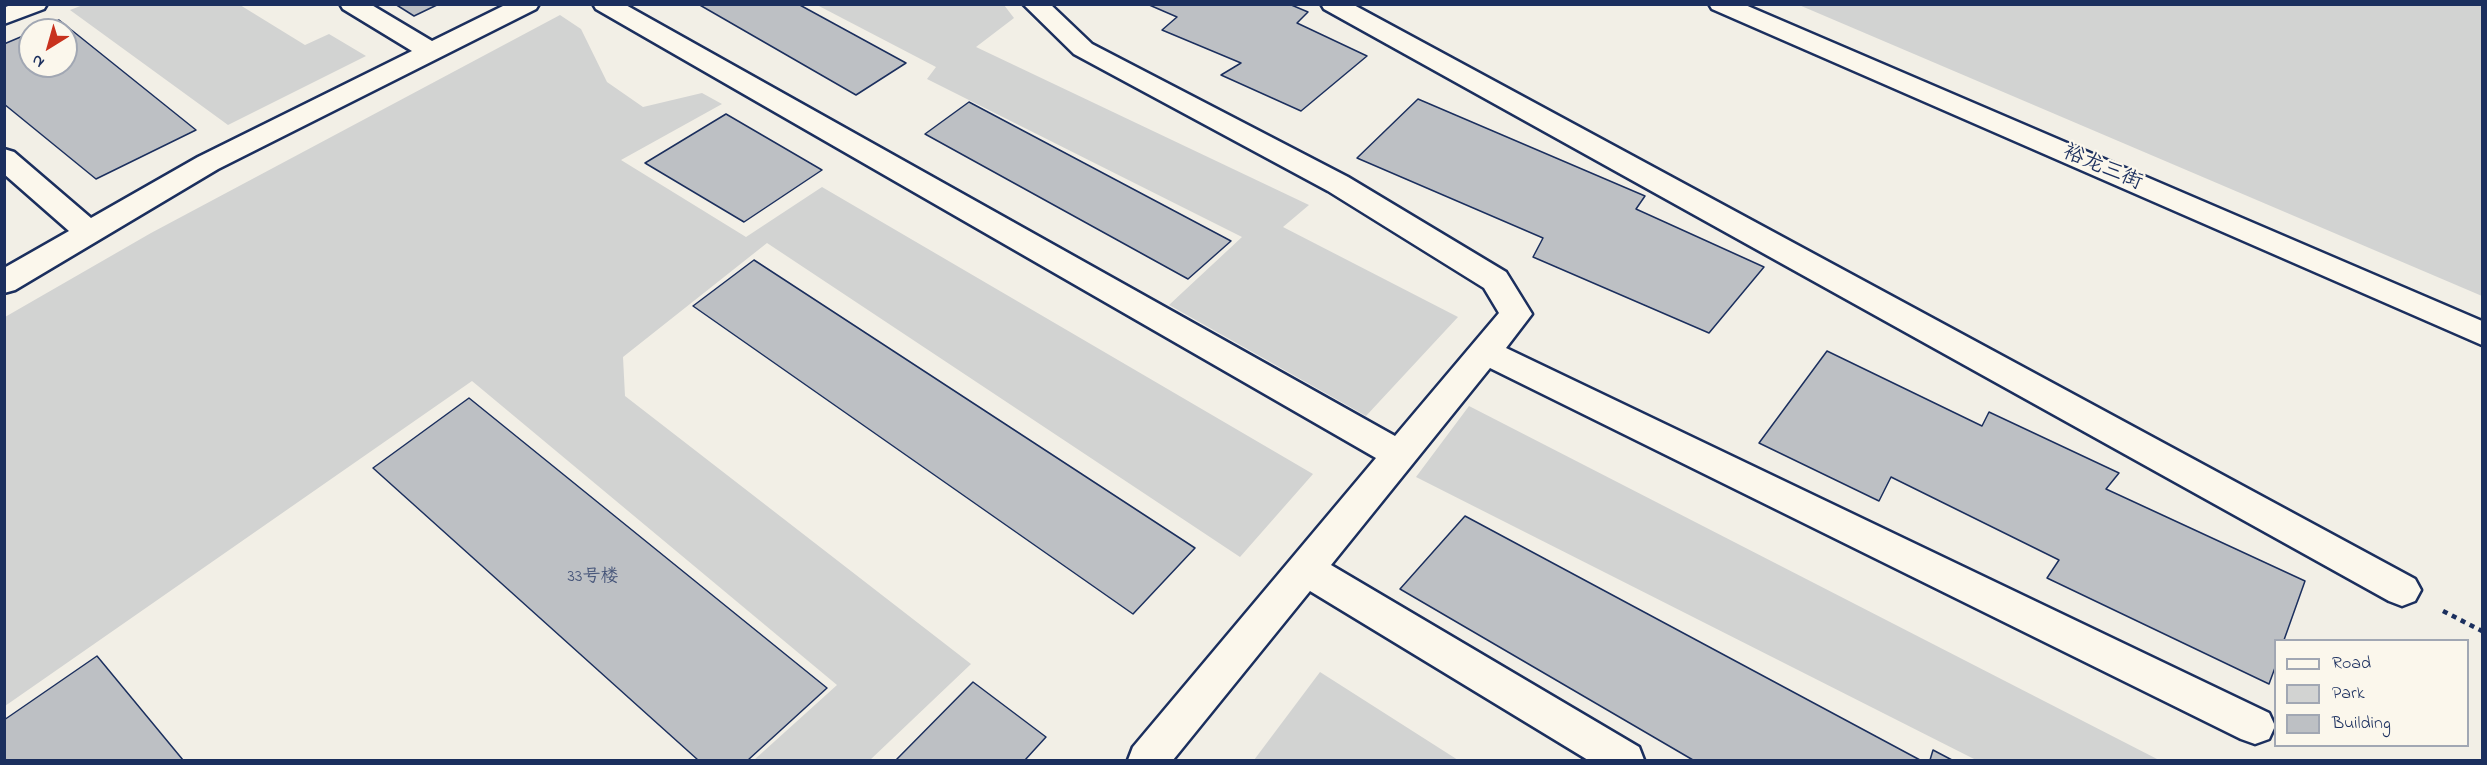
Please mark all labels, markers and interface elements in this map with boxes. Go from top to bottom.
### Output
north arrow [18,18,78,78]
text: N [27,48,50,74]
street label: 裕龙三街 [2058,141,2146,197]
house number: 33号楼 [568,567,618,589]
legend [2274,639,2469,747]
text: Road [2332,651,2371,677]
text: Park [2332,681,2365,707]
text: Building [2332,711,2391,737]

